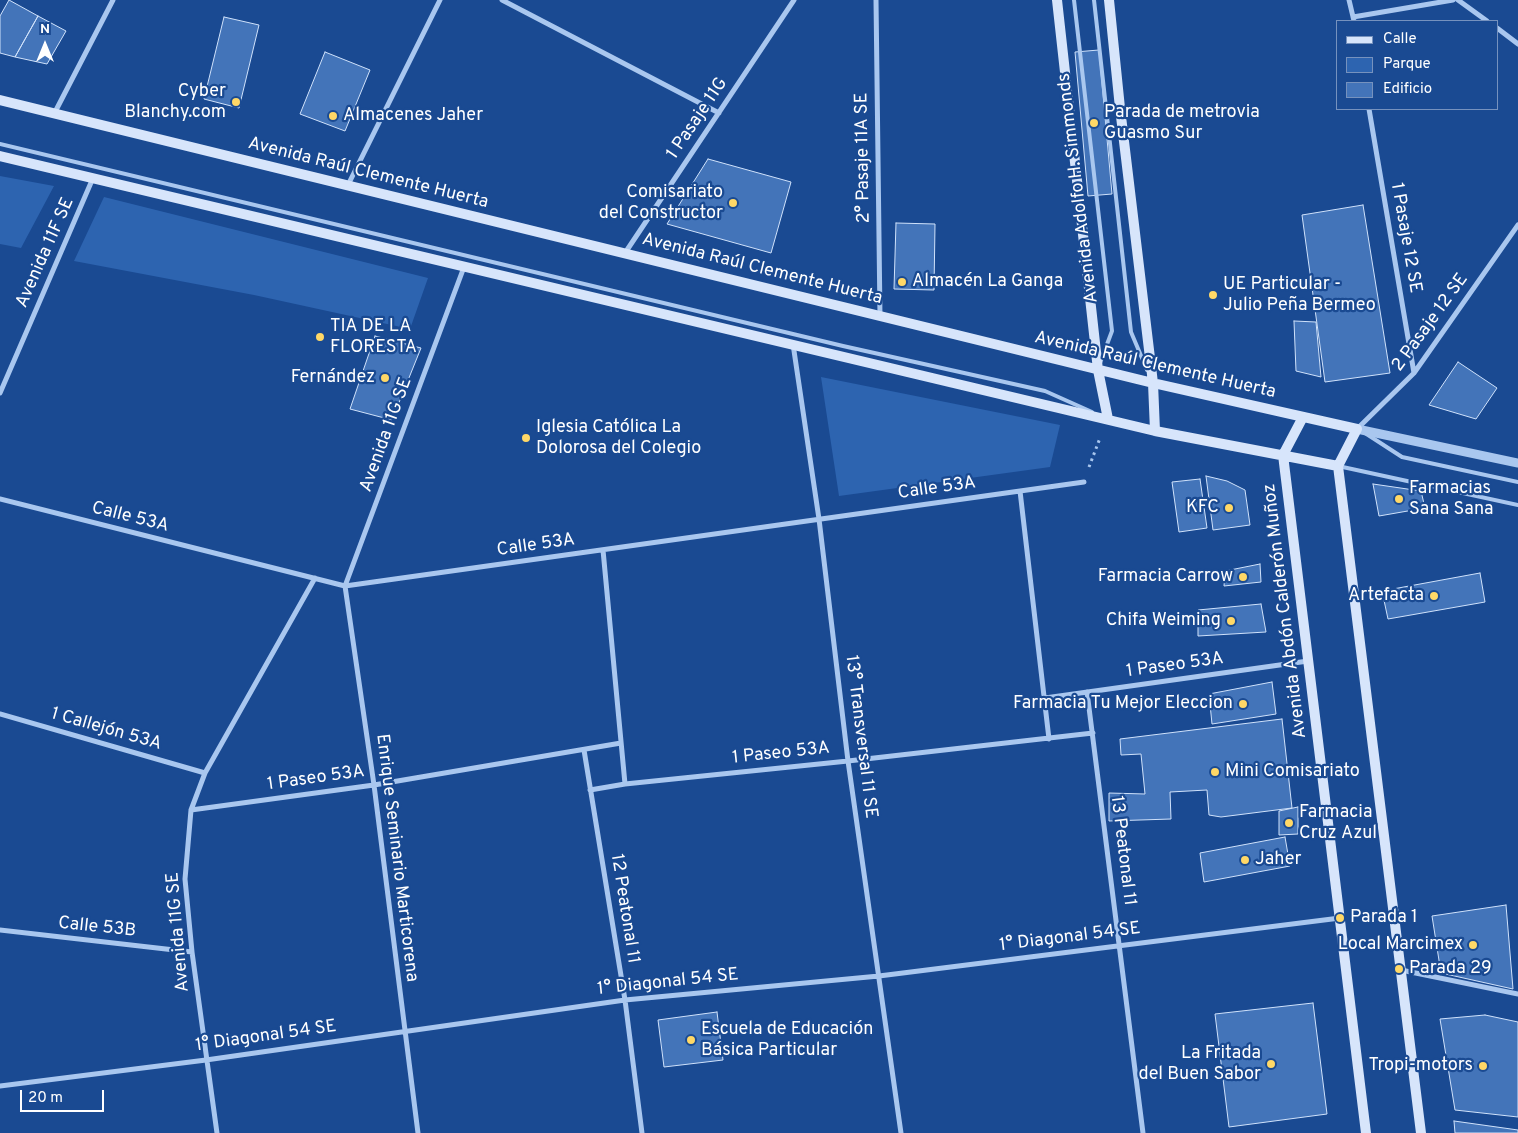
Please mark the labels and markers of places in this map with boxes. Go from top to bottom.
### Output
place label: Cyber Blanchy.com [124,81,226,124]
marker: Cyber Blanchy.com [230,96,242,108]
place label: Parada de metrovia Guasmo Sur [1104,102,1260,144]
place label: Almacenes Jaher [343,105,483,127]
marker: Almacenes Jaher [327,110,339,122]
marker: Parada de metrovia Guasmo Sur [1088,117,1100,129]
place label: Comisariato del Constructor [599,182,723,224]
marker: Comisariato del Constructor [727,197,739,209]
place label: Almacén La Ganga [912,271,1063,293]
place label: UE Particular - Julio Peña Bermeo [1223,274,1376,316]
marker: Almacén La Ganga [896,276,908,288]
marker: UE Particular - Julio Peña Bermeo [1207,289,1219,301]
place label: TIA DE LA FLORESTA [330,316,417,358]
marker: TIA DE LA FLORESTA [314,331,326,343]
place label: Fernández [291,367,375,389]
marker: Fernández [379,372,391,384]
place label: Iglesia Católica La Dolorosa del Colegio [536,417,701,459]
marker: Iglesia Católica La Dolorosa del Colegio [520,432,532,444]
place label: Farmacias Sana Sana [1409,478,1494,520]
marker: Farmacias Sana Sana [1393,493,1405,505]
place label: KFC [1186,497,1219,519]
marker: KFC [1223,502,1235,514]
place label: Farmacia Carrow [1098,566,1233,588]
marker: Farmacia Carrow [1237,571,1249,583]
place label: Artefacta [1348,585,1424,607]
marker: Artefacta [1428,590,1440,602]
place label: Chifa Weiming [1106,610,1221,632]
marker: Chifa Weiming [1225,615,1237,627]
place label: Farmacia Tu Mejor Eleccion [1013,693,1233,715]
marker: Farmacia Tu Mejor Eleccion [1237,698,1249,710]
place label: Mini Comisariato [1225,761,1360,783]
marker: Mini Comisariato [1209,766,1221,778]
place label: Farmacia Cruz Azul [1299,802,1377,844]
marker: Farmacia Cruz Azul [1283,817,1295,829]
place label: Jaher [1255,849,1302,871]
marker: Jaher [1239,854,1251,866]
place label: Parada 1 [1350,907,1418,929]
marker: Parada 1 [1334,912,1346,924]
place label: Local Marcimex [1338,934,1463,956]
marker: Local Marcimex [1467,939,1479,951]
place label: Parada 29 [1409,958,1492,980]
marker: Parada 29 [1393,963,1405,975]
place label: Escuela de Educación Básica Particular [701,1019,873,1062]
marker: Escuela de Educación Básica Particular [685,1034,697,1046]
place label: La Fritada del Buen Sabor [1139,1043,1261,1086]
place label: Tropi-motors [1369,1055,1473,1077]
marker: La Fritada del Buen Sabor [1265,1058,1277,1070]
marker: Tropi-motors [1477,1060,1489,1072]

